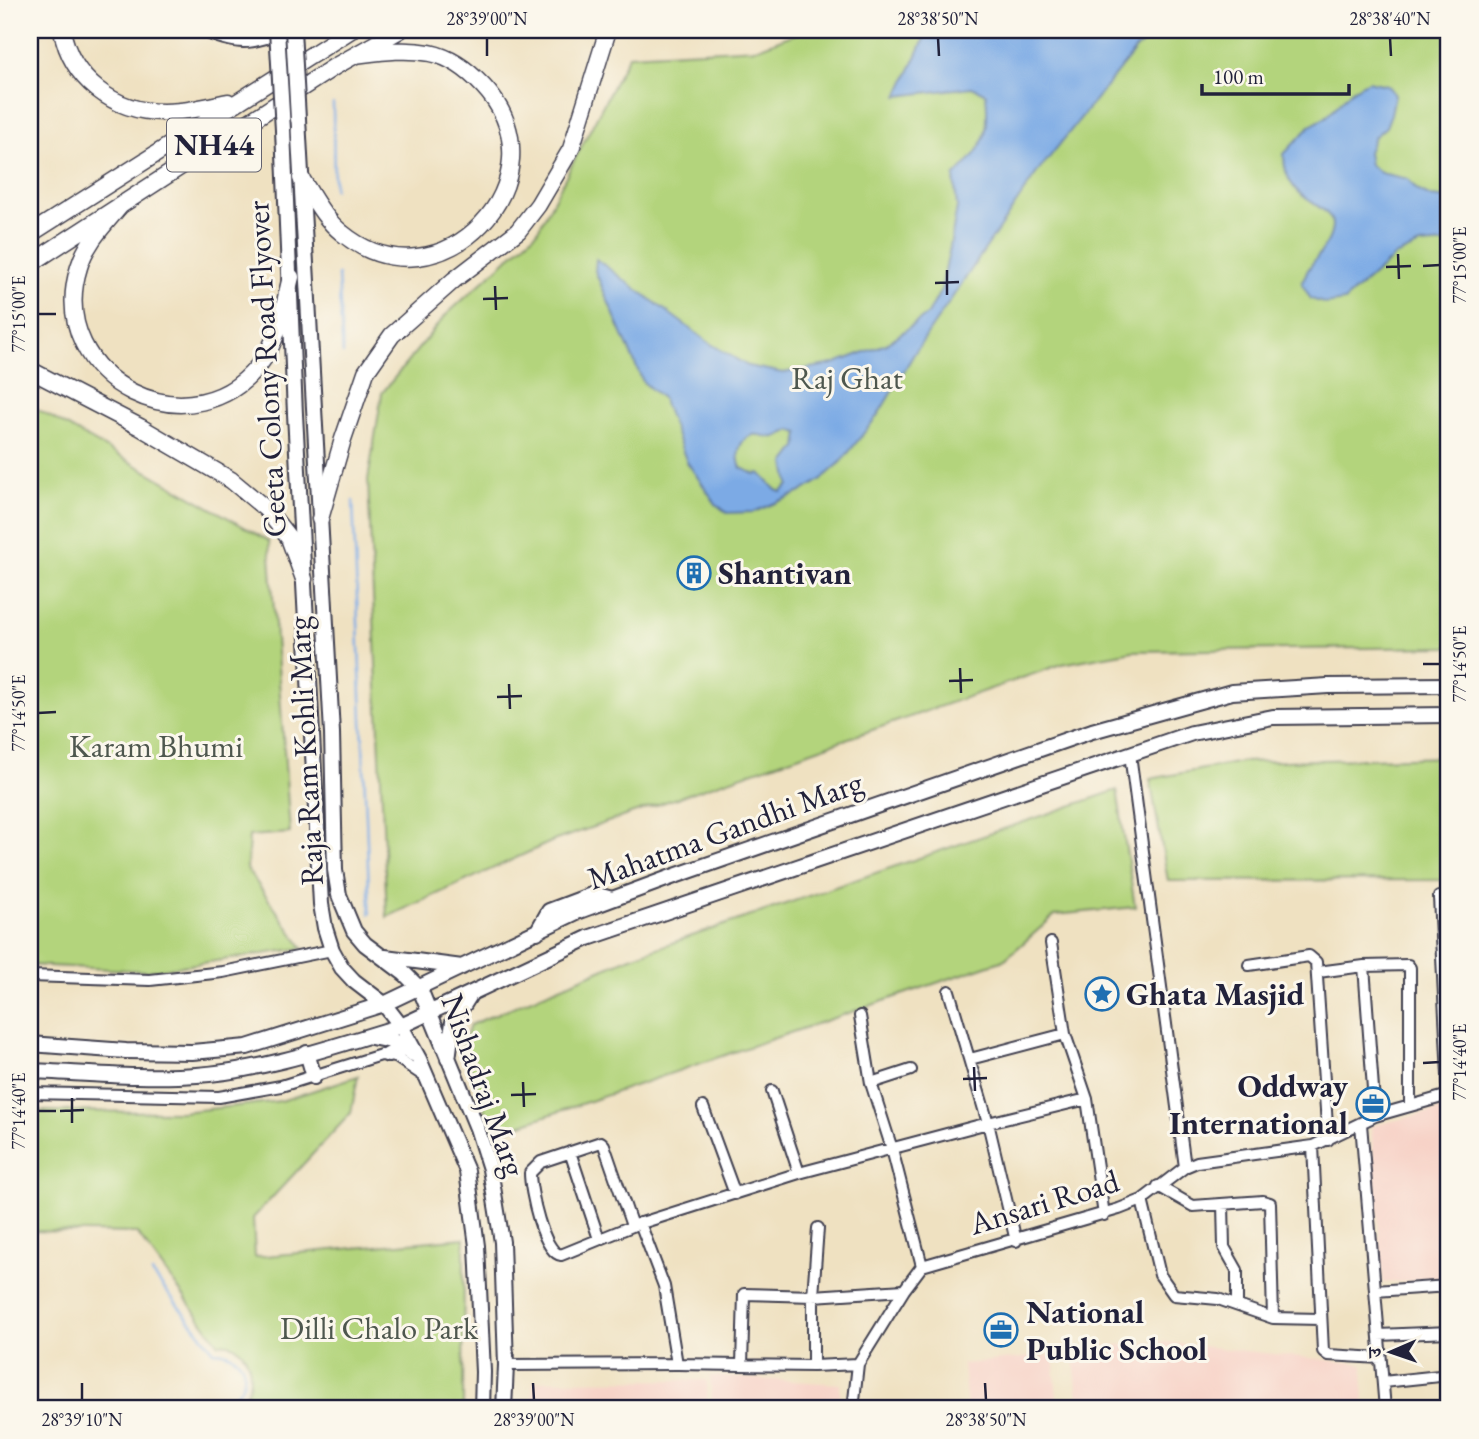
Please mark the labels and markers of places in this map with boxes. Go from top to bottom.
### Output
place label: Shantivan [718,552,852,594]
building icon: Shantivan [675,554,713,592]
place label: Ghata Masjid [1126,973,1305,1015]
place icon: Ghata Masjid [1083,975,1121,1013]
place label: Oddway International [1169,1065,1349,1144]
office icon: Oddway International [1354,1085,1392,1123]
place label: National Public School [1026,1291,1207,1370]
office icon: National Public School [982,1311,1020,1349]

